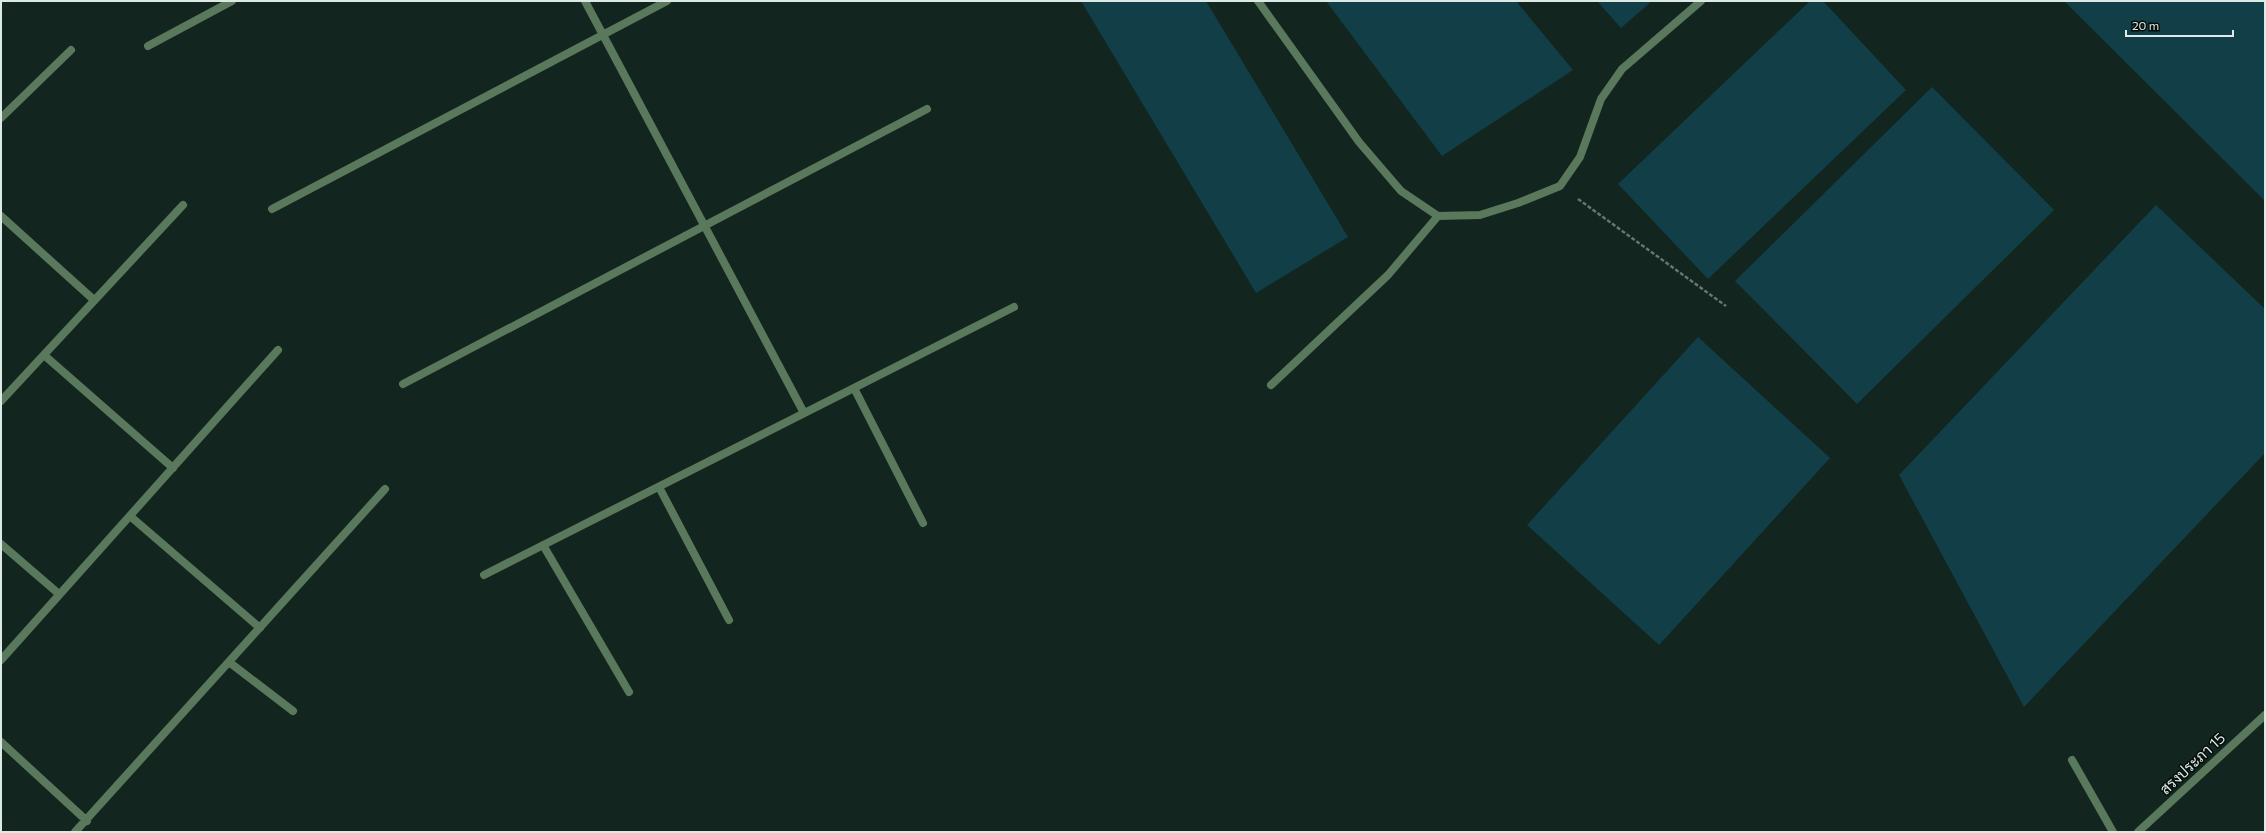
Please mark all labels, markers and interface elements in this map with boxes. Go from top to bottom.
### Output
scale bar [2126,12,2233,38]
text: 20 m [2132,18,2159,32]
street label: สรงประภา 15 [2156,728,2228,798]

